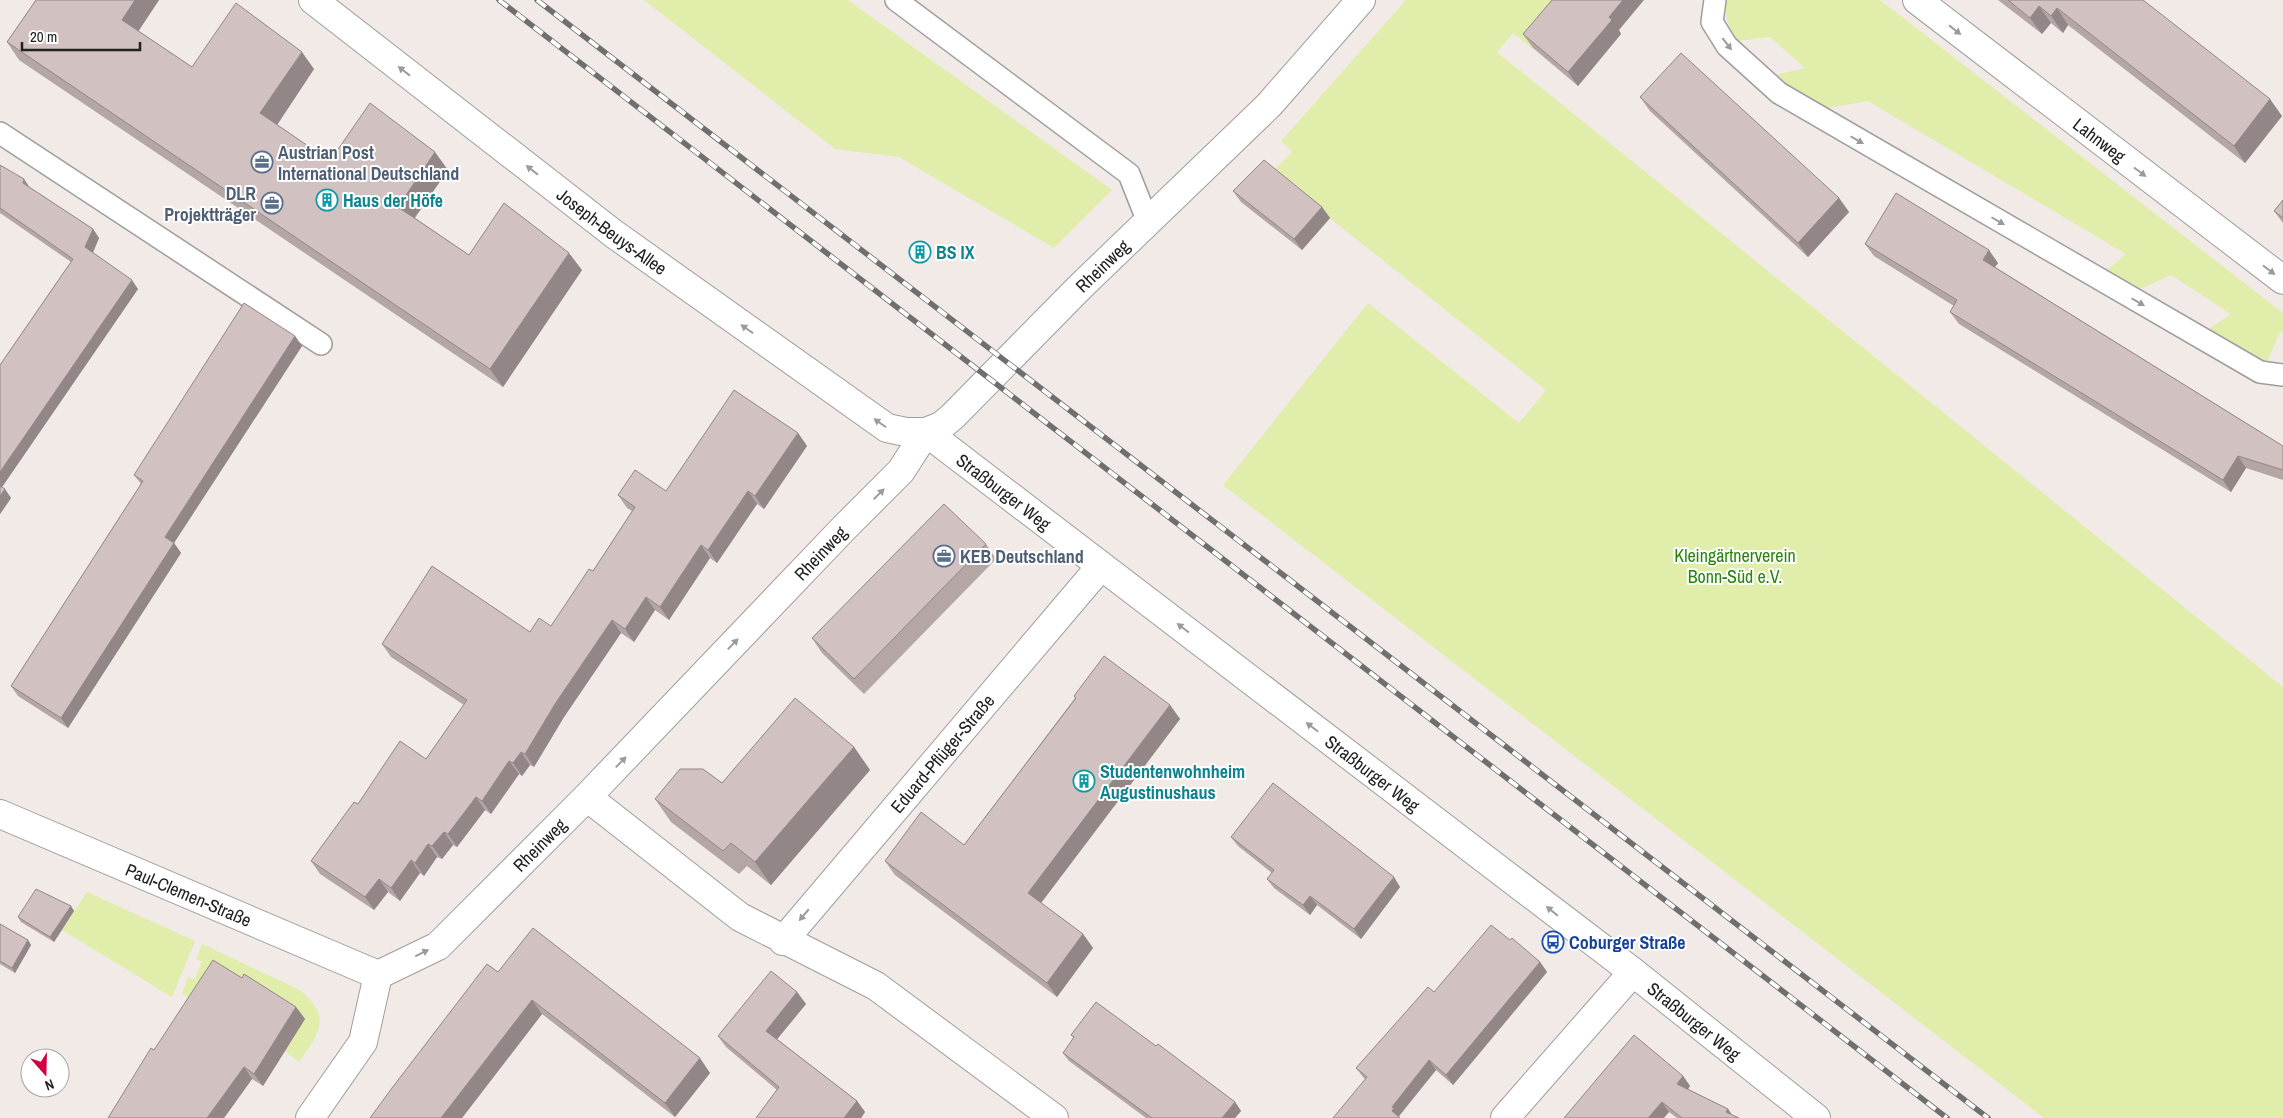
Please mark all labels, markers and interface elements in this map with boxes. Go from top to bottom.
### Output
scale bar [22,20,140,52]
one-way arrow [1949,25,1962,35]
text: 20 m [30,26,57,47]
one-way arrow [1721,37,1732,50]
one-way arrow [398,65,411,76]
street label: Lahnweg [2068,112,2132,168]
one-way arrow [1850,135,1863,144]
place label: Austrian Post International Deutschland [278,140,459,186]
office icon: Austrian Post International Deutschland [250,150,274,174]
one-way arrow [525,165,539,175]
one-way arrow [2133,167,2147,177]
place label: DLR Projektträger [164,181,256,227]
street label: Joseph-Beuys-Allee [552,182,672,280]
building icon: Haus der Höfe [315,188,339,212]
place label: Haus der Höfe [343,188,443,213]
office icon: DLR Projektträger [260,191,284,215]
one-way arrow [1991,216,2004,225]
street label: Rheinweg [1070,233,1135,298]
building icon: BS IX [908,240,932,264]
place label: BS IX [936,240,975,265]
one-way arrow [2262,265,2276,275]
one-way arrow [2131,298,2146,306]
one-way arrow [740,324,754,334]
one-way arrow [873,418,887,428]
street label: Straßburger Weg [951,447,1057,536]
one-way arrow [873,488,885,500]
street label: Rheinweg [788,520,853,586]
park label: Kleingärtnerverein Bonn-Süd e.V. [1674,543,1796,589]
office icon: KEB Deutschland [932,544,956,568]
place label: KEB Deutschland [960,544,1084,569]
one-way arrow [1177,623,1190,634]
one-way arrow [727,639,739,651]
street label: Eduard-Pflüger-Straße [884,689,1000,818]
one-way arrow [1305,722,1319,732]
street label: Straßburger Weg [1320,729,1426,818]
one-way arrow [614,756,626,768]
place label: Studentenwohnheim Augustinushaus [1100,759,1245,805]
building icon: Studentenwohnheim Augustinushaus [1072,769,1096,793]
street label: Rheinweg [507,812,572,877]
street label: Paul-Clemen-Straße [122,856,255,932]
one-way arrow [1546,905,1559,916]
one-way arrow [799,909,810,922]
bus stop icon: Coburger Straße [1541,930,1565,954]
place label: Coburger Straße [1569,930,1685,955]
one-way arrow [415,949,429,957]
street label: Straßburger Weg [1642,976,1747,1066]
north arrow [20,1048,70,1098]
text: N [42,1075,56,1095]

